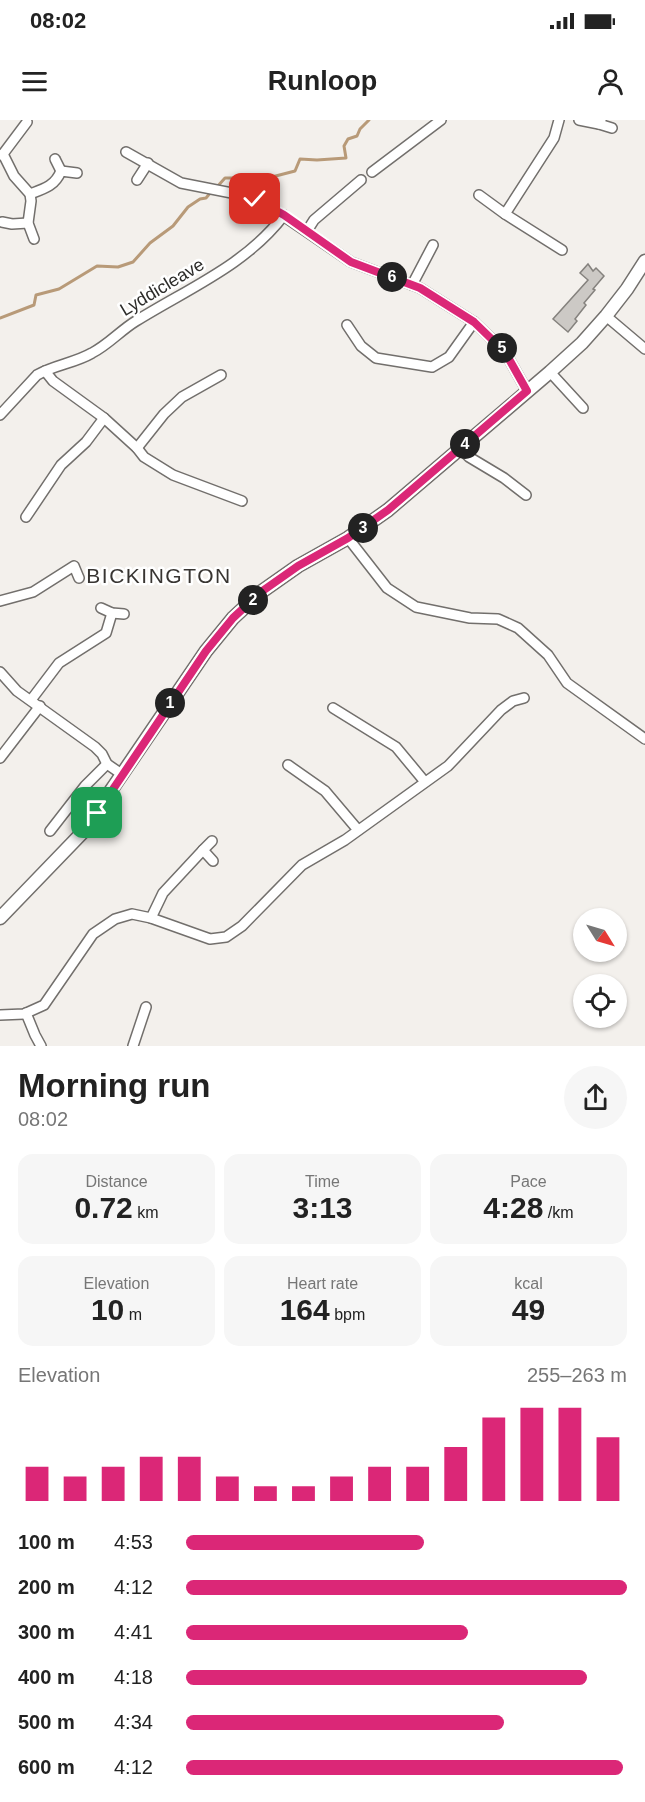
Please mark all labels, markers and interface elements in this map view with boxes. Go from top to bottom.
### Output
text: 08:02 [30,8,86,33]
icon: menu [18,65,51,98]
icon: person [594,65,627,98]
text: Runloop [268,66,377,96]
pin [229,173,280,224]
icon: check [238,182,271,215]
street label: Lyddicleave [116,254,208,320]
pin: 6 [377,262,407,292]
text: 6 [388,268,396,285]
pin: 5 [487,333,517,363]
text: 5 [498,339,506,356]
pin: 4 [450,429,480,459]
text: 4 [461,435,469,452]
pin: 3 [348,513,378,543]
text: 3 [359,519,367,536]
district label: BICKINGTON [86,564,232,587]
pin: 2 [238,585,268,615]
text: 2 [249,591,257,608]
pin: 1 [155,688,185,718]
text: 1 [166,694,174,711]
pin [71,787,122,838]
icon: arrive [80,796,113,829]
north arrow [573,908,627,962]
map controls [573,908,627,1028]
button: locate [573,974,627,1028]
button: share [564,1066,627,1129]
text: Morning run [18,1067,210,1104]
text: 08:02 [18,1108,68,1130]
text: Distance [85,1173,148,1190]
text: Time [305,1173,340,1190]
text: Pace [510,1173,547,1190]
text: 0.72 [74,1191,133,1224]
text: 3:13 [292,1191,353,1224]
text: 4:28 [483,1191,543,1224]
text: km [133,1204,159,1221]
text: /km [543,1204,574,1221]
text: Elevation [84,1275,149,1292]
text: Heart rate [287,1275,358,1292]
text: kcal [514,1275,543,1292]
text: 10 [91,1293,124,1326]
text: 164 [280,1293,330,1326]
text: 49 [512,1293,545,1326]
text: m [124,1306,142,1323]
text: bpm [330,1306,365,1323]
text: Elevation [18,1364,100,1386]
text: 255–263 m [527,1364,627,1386]
text: 100 m [18,1531,75,1553]
text: 4:53 [114,1531,153,1553]
text: 200 m [18,1576,75,1598]
text: 4:12 [114,1576,153,1598]
text: 300 m [18,1621,75,1643]
text: 4:41 [114,1621,153,1643]
text: 400 m [18,1666,75,1688]
text: 4:18 [114,1666,153,1688]
text: 500 m [18,1711,75,1733]
text: 4:34 [114,1711,153,1733]
text: 600 m [18,1756,75,1778]
text: 4:12 [114,1756,153,1778]

